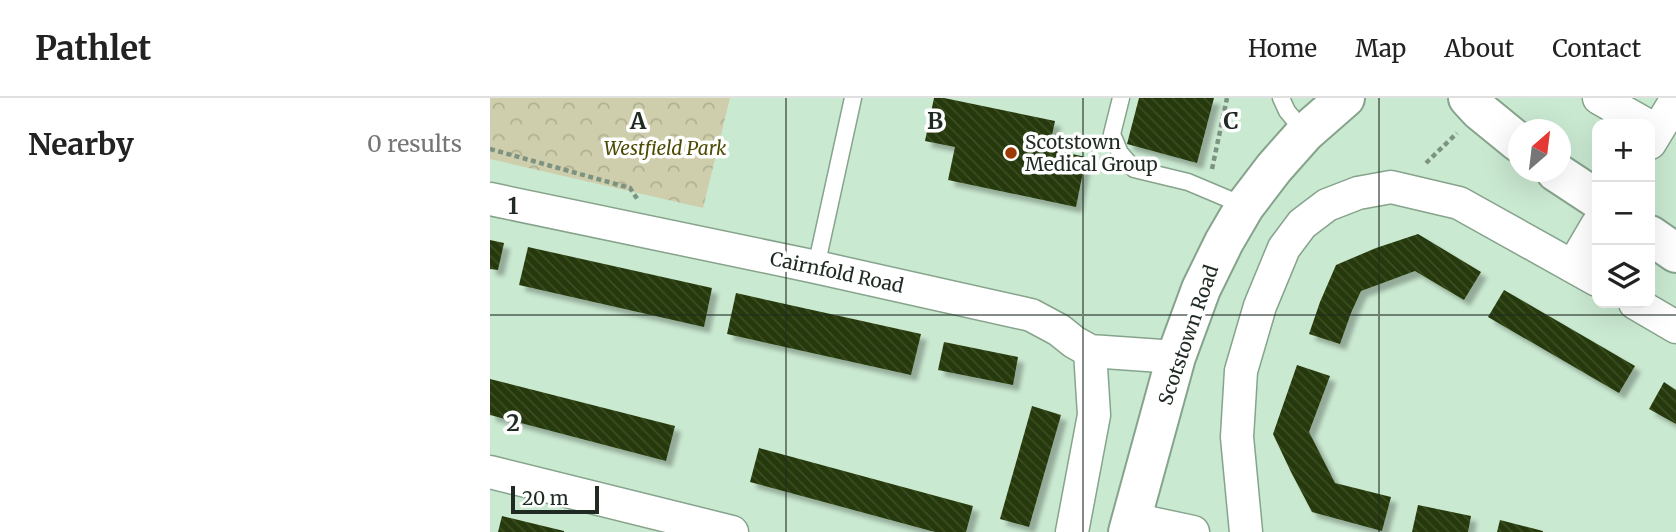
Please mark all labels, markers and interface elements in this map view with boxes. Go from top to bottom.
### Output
text: Pathlet [35,28,151,69]
text: Home [1248,33,1317,64]
text: Map [1355,33,1406,64]
text: About [1444,33,1514,64]
text: Contact [1552,33,1641,64]
text: A [629,106,647,135]
text: B [927,106,943,135]
text: C [1223,106,1239,135]
north arrow [1508,119,1571,182]
map controls [1592,119,1655,308]
button: + [1592,119,1655,182]
text: Nearby [28,125,134,163]
text: 0 results [367,129,462,158]
place label: Scotstown Medical Group [1025,130,1158,176]
park label: Westfield Park [604,136,727,160]
marker: Scotstown Medical Group [1003,145,1019,161]
button: − [1592,182,1655,245]
text: 1 [508,191,519,220]
button: layers [1592,245,1655,308]
street label: Cairnfold Road [768,246,906,298]
street label: Scotstown Road [1153,262,1223,408]
text: 2 [506,408,520,437]
scale bar [511,483,598,515]
text: 20 m [522,486,569,510]

